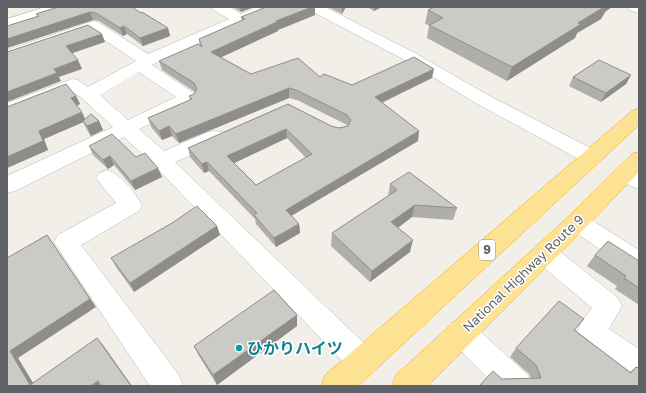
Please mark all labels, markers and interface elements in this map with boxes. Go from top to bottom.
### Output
street label: National Highway Route 9 [459,211,587,335]
road number: 9 [479,240,495,260]
place label: ひかりハイツ [247,338,343,358]
marker: ひかりハイツ [234,343,244,353]

